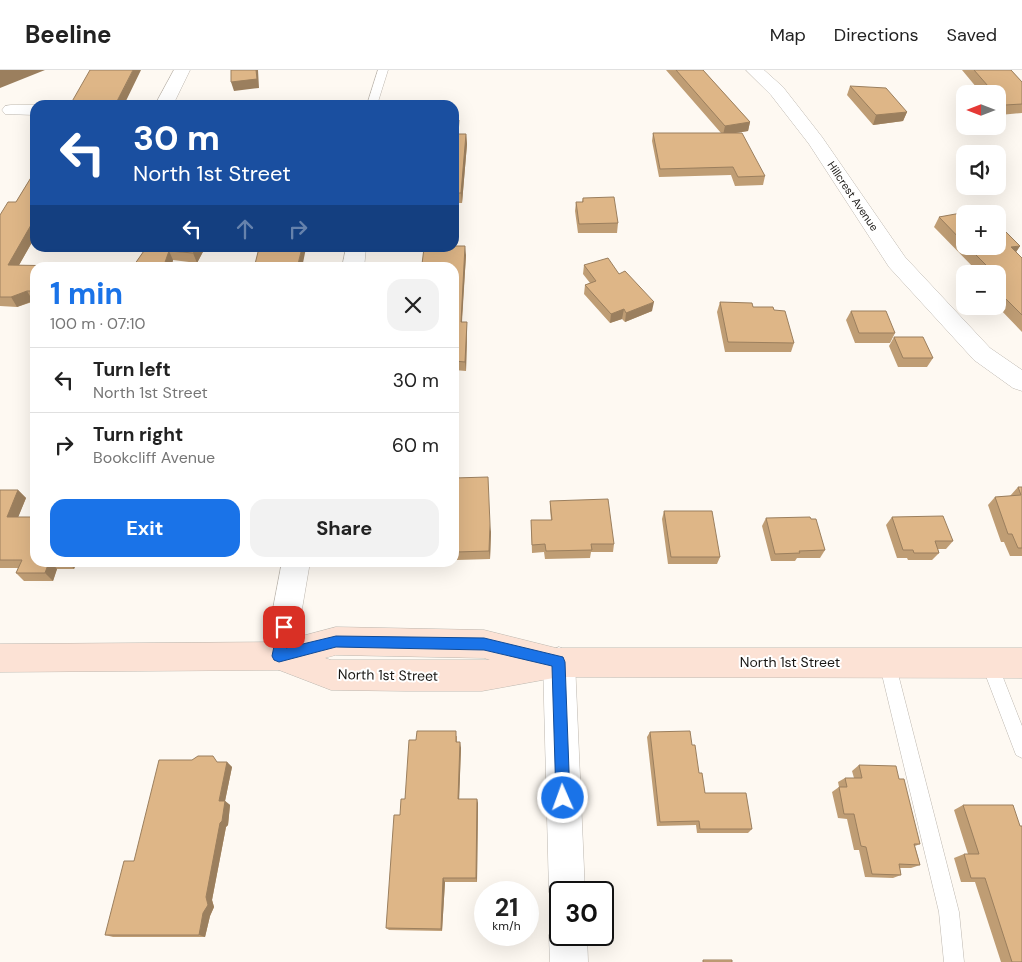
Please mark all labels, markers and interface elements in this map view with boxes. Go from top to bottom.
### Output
text: Beeline [25,19,111,50]
text: Map [770,23,806,47]
text: Directions [834,23,919,47]
text: Saved [947,23,997,47]
north arrow [956,85,1006,135]
map controls [956,85,1006,315]
text: 30 m [133,115,220,161]
icon: left [50,120,115,185]
button: sound [956,145,1006,195]
street label: Hillcrest Avenue [824,158,882,234]
text: North 1st Street [133,159,291,188]
button: + [956,205,1006,255]
icon: left [178,215,206,243]
icon: ahead [231,215,259,243]
icon: right [284,215,312,243]
button: − [956,265,1006,315]
text: 1 min [50,274,123,313]
button: close [387,279,439,331]
text: 100 m · 07:10 [50,313,146,334]
text: Turn left [93,357,171,382]
icon: left [50,366,78,394]
text: 30 m [393,368,439,393]
text: North 1st Street [93,382,208,403]
text: Turn right [93,422,183,447]
icon: right [50,431,78,459]
text: 60 m [392,433,439,458]
text: Bookcliff Avenue [93,447,215,468]
button: Exit [50,499,240,557]
button: Share [250,499,439,557]
pin [263,606,305,648]
icon: arrive [270,613,298,641]
street label: North 1st Street [740,653,840,671]
street label: North 1st Street [338,665,438,685]
position arrow [536,771,588,823]
speed limit sign: 30 [549,881,614,946]
text: 21 [495,891,518,924]
text: km/h [492,918,521,934]

